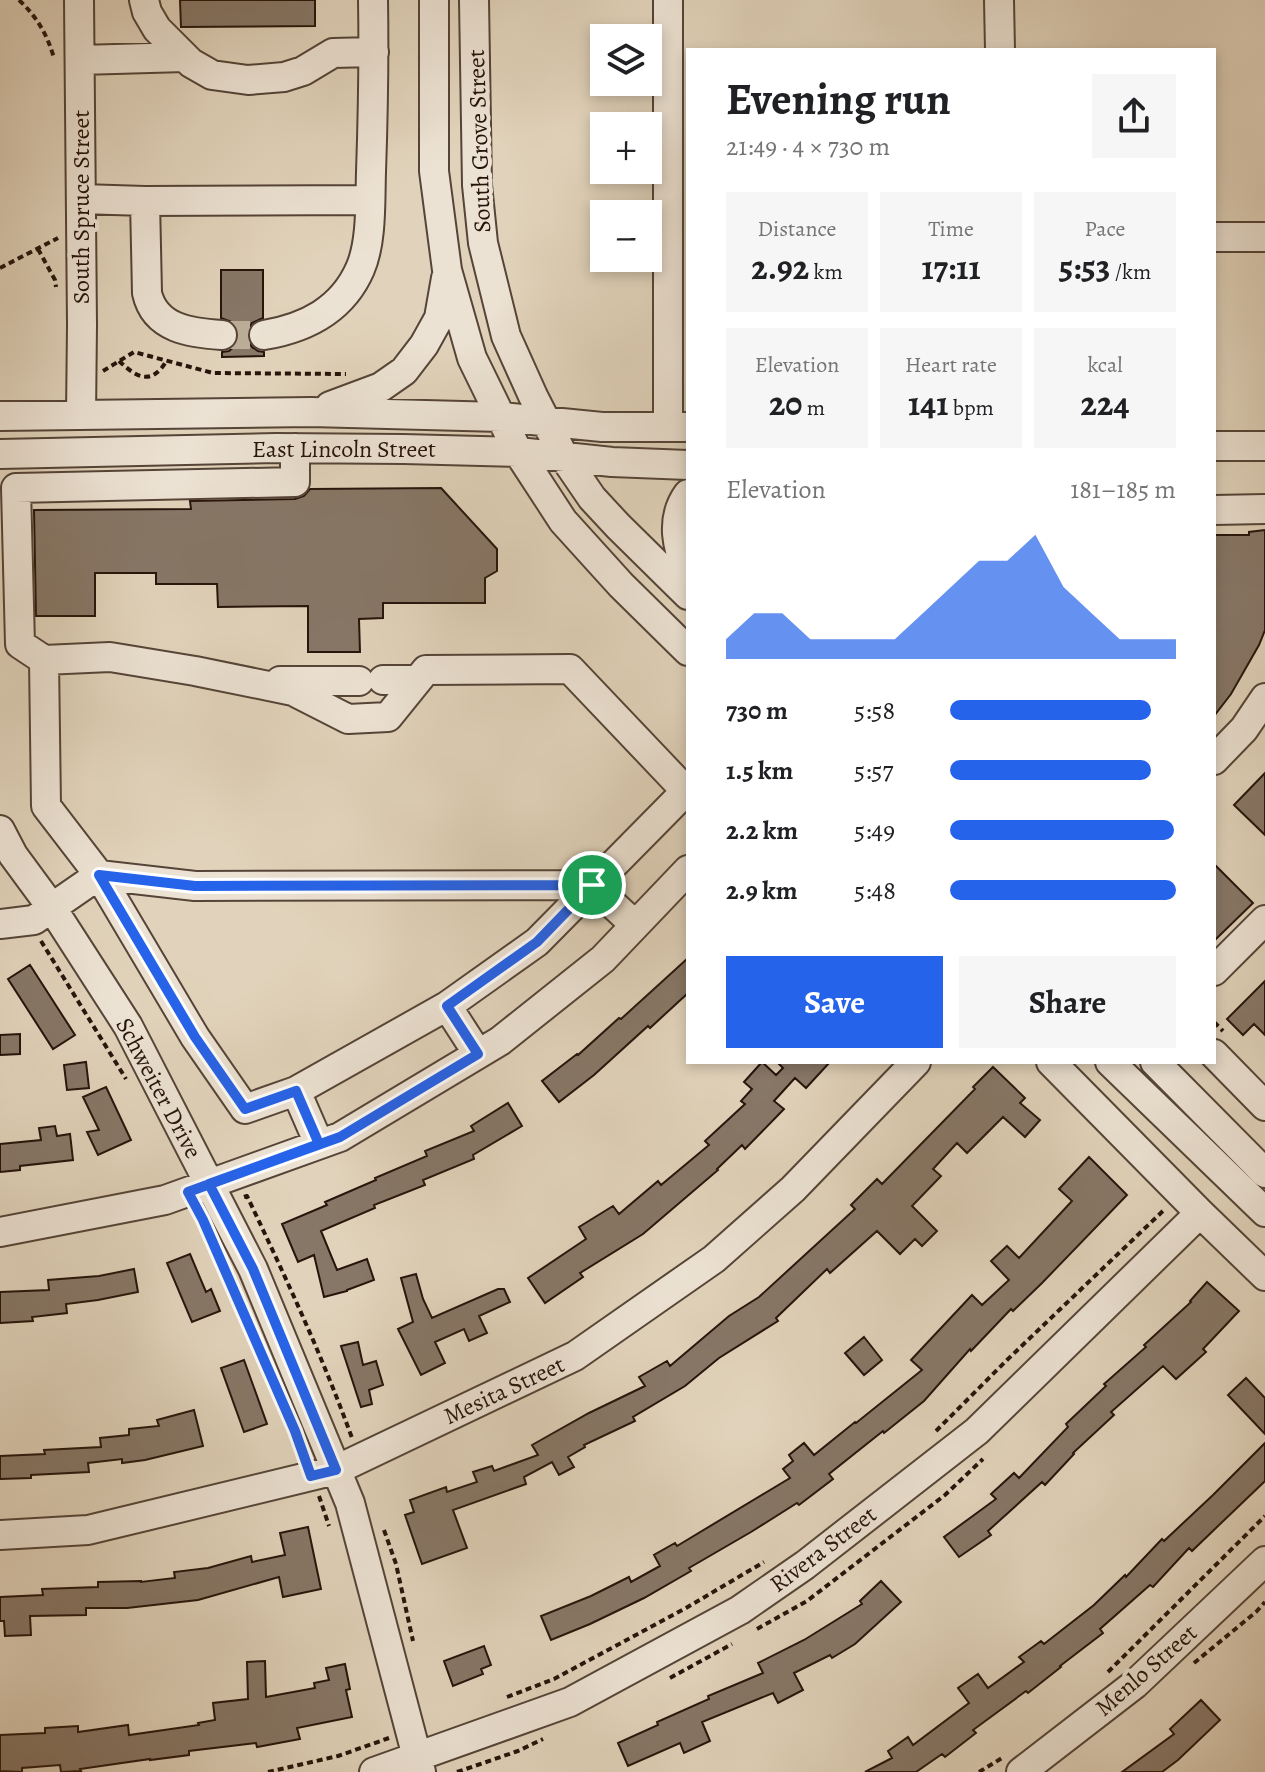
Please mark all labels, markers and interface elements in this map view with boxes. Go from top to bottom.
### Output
map controls [590,24,662,272]
button: layers [590,24,662,96]
street label: South Grove Street [460,49,498,233]
text: Evening run [726,69,951,129]
button: share [1092,74,1176,158]
street label: South Spruce Street [65,110,97,304]
button: + [590,112,662,184]
text: 21:49 · 4 × 730 m [726,129,890,164]
button: − [590,200,662,272]
text: Distance [758,214,836,244]
text: Time [928,214,974,244]
text: Pace [1085,214,1125,244]
text: 2.92 [751,244,809,291]
text: 17:11 [921,244,981,291]
text: 5:53 [1059,244,1110,291]
text: km [809,257,843,287]
text: /km [1110,257,1151,287]
text: Elevation [755,350,839,380]
text: Heart rate [905,350,997,380]
text: kcal [1087,350,1123,380]
text: 20 [769,380,802,427]
text: 141 [908,380,948,427]
text: 224 [1081,380,1129,427]
text: m [802,393,825,423]
text: bpm [948,393,994,423]
street label: East Lincoln Street [252,433,436,465]
text: Elevation [726,472,826,507]
text: 181–185 m [1070,472,1176,507]
text: 730 m [726,693,788,728]
text: 5:58 [854,693,895,728]
text: 1.5 km [726,753,793,788]
text: 5:57 [854,753,893,788]
text: 2.2 km [726,813,798,848]
text: 5:49 [854,813,895,848]
pin [558,851,626,919]
icon: arrive [570,863,614,907]
text: 2.9 km [726,873,798,908]
text: 5:48 [854,873,896,908]
button: Save [726,956,943,1048]
button: Share [959,956,1176,1048]
street label: Schweiter Drive [108,1012,210,1164]
street label: Mesita Street [438,1348,570,1432]
street label: Rivera Street [763,1498,883,1600]
street label: Menlo Street [1088,1617,1204,1723]

